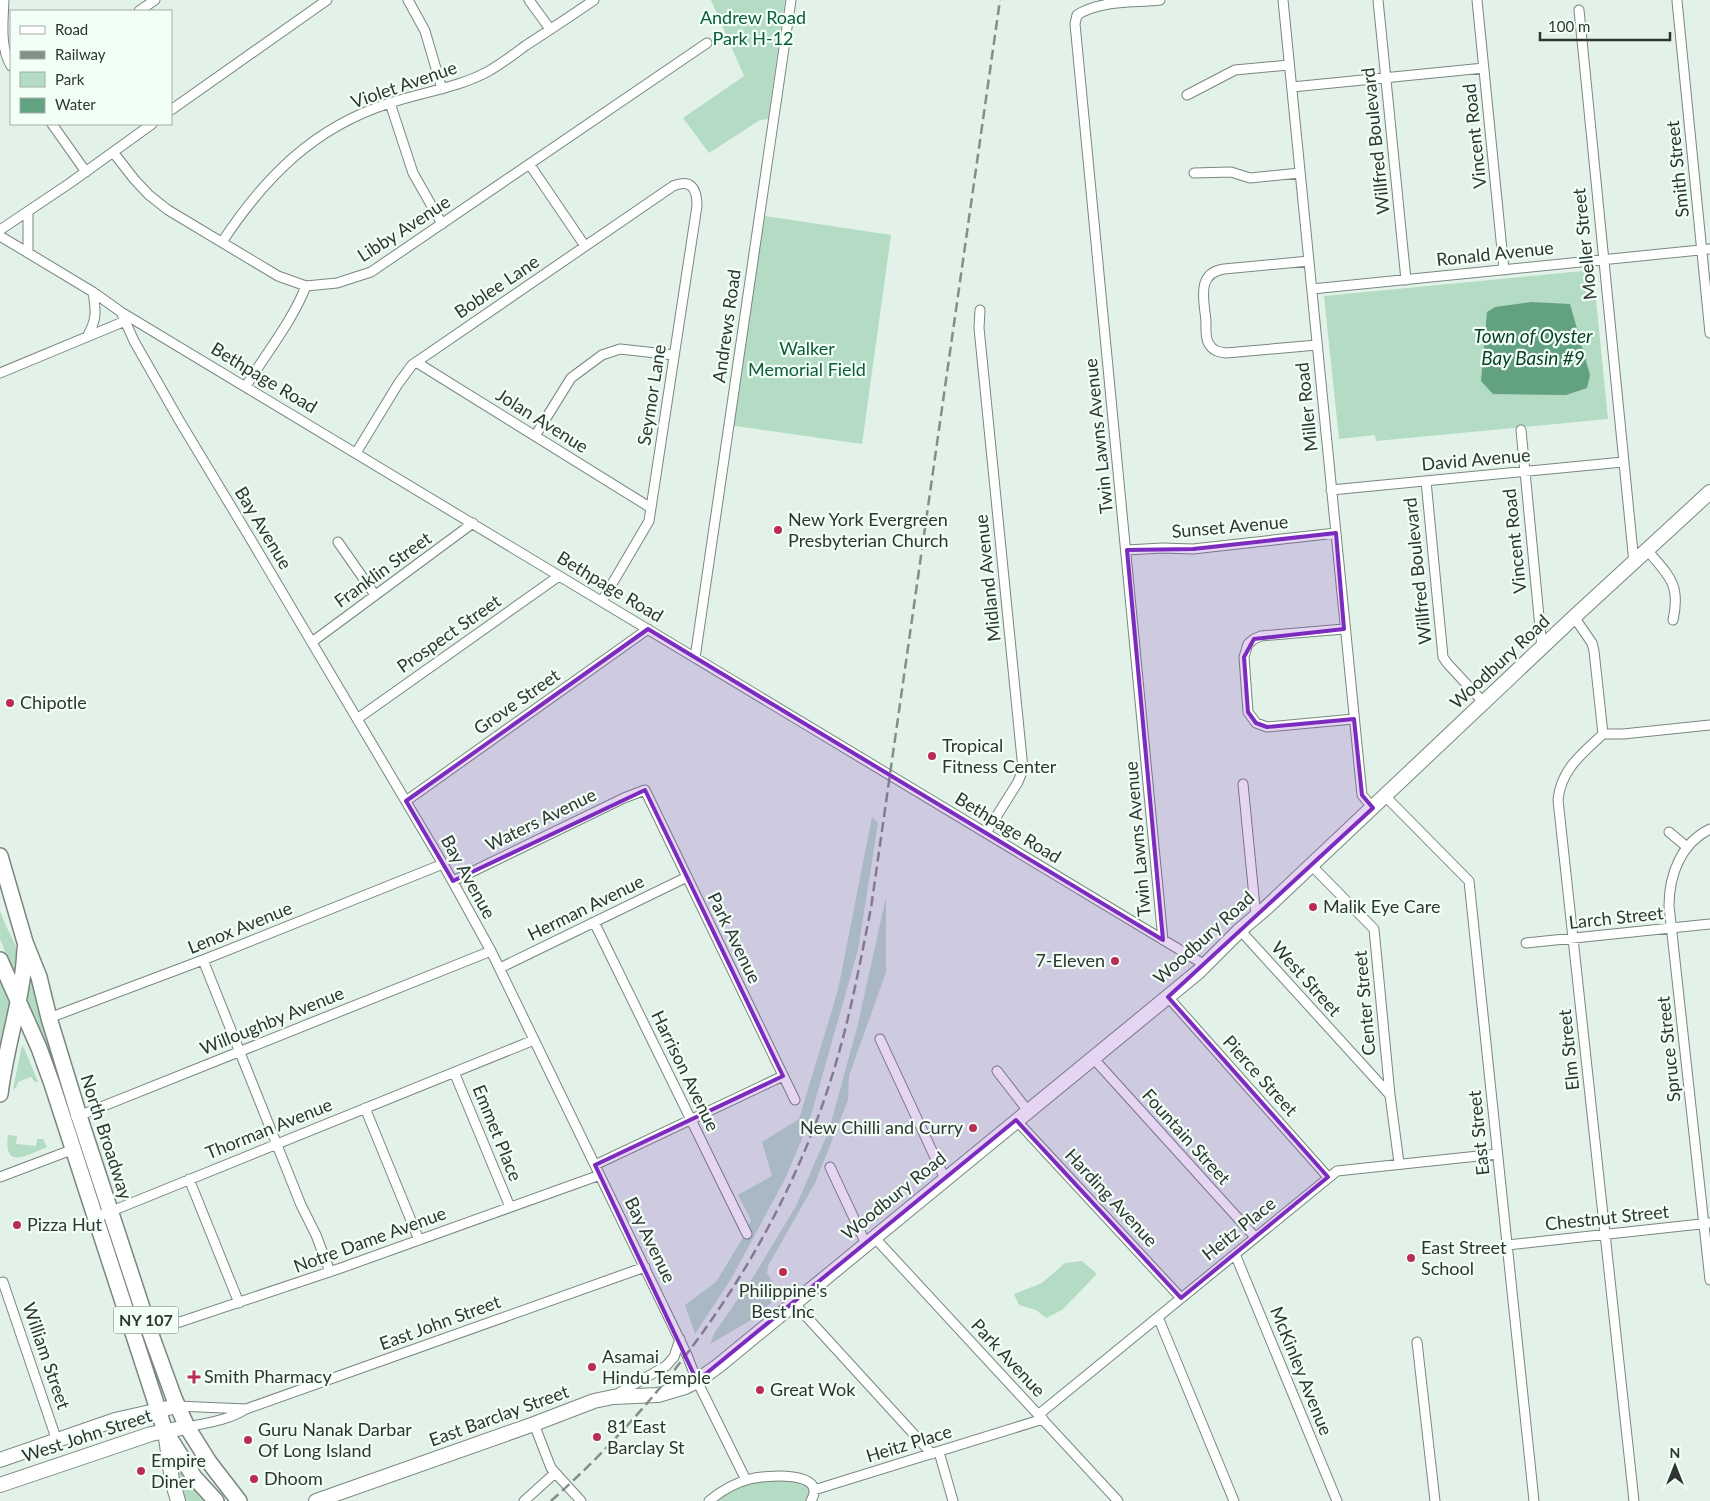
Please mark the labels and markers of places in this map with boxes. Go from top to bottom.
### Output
place label: New York Evergreen Presbyterian Church [788,508,949,551]
marker: New York Evergreen Presbyterian Church [772,524,784,536]
place label: Chipotle [20,691,87,713]
marker: Chipotle [4,697,16,709]
place label: Tropical Fitness Center [942,734,1057,777]
marker: Tropical Fitness Center [926,750,938,762]
place label: Malik Eye Care [1323,895,1441,917]
marker: Malik Eye Care [1307,901,1319,913]
place label: 7-Eleven [1035,949,1105,971]
marker: 7-Eleven [1109,955,1121,967]
place label: New Chilli and Curry [800,1116,964,1138]
marker: New Chilli and Curry [967,1122,979,1134]
place label: Pizza Hut [27,1213,103,1235]
marker: Pizza Hut [11,1219,23,1231]
place label: East Street School [1421,1236,1507,1279]
marker: East Street School [1405,1252,1417,1264]
marker: Philippine's Best Inc [777,1266,789,1278]
place label: Philippine's Best Inc [739,1279,828,1322]
place label: Asamai Hindu Temple [602,1345,711,1388]
marker: Asamai Hindu Temple [586,1361,598,1373]
place label: Smith Pharmacy [204,1365,332,1387]
marker: Smith Pharmacy [188,1371,200,1383]
place label: Great Wok [770,1378,856,1400]
marker: Great Wok [754,1384,766,1396]
place label: 81 East Barclay St [607,1415,685,1458]
place label: Guru Nanak Darbar Of Long Island [258,1418,412,1461]
marker: 81 East Barclay St [591,1431,603,1443]
marker: Guru Nanak Darbar Of Long Island [242,1434,254,1446]
place label: Empire Diner [151,1449,206,1492]
marker: Empire Diner [135,1465,147,1477]
place label: Dhoom [264,1467,323,1489]
marker: Dhoom [248,1473,260,1485]

